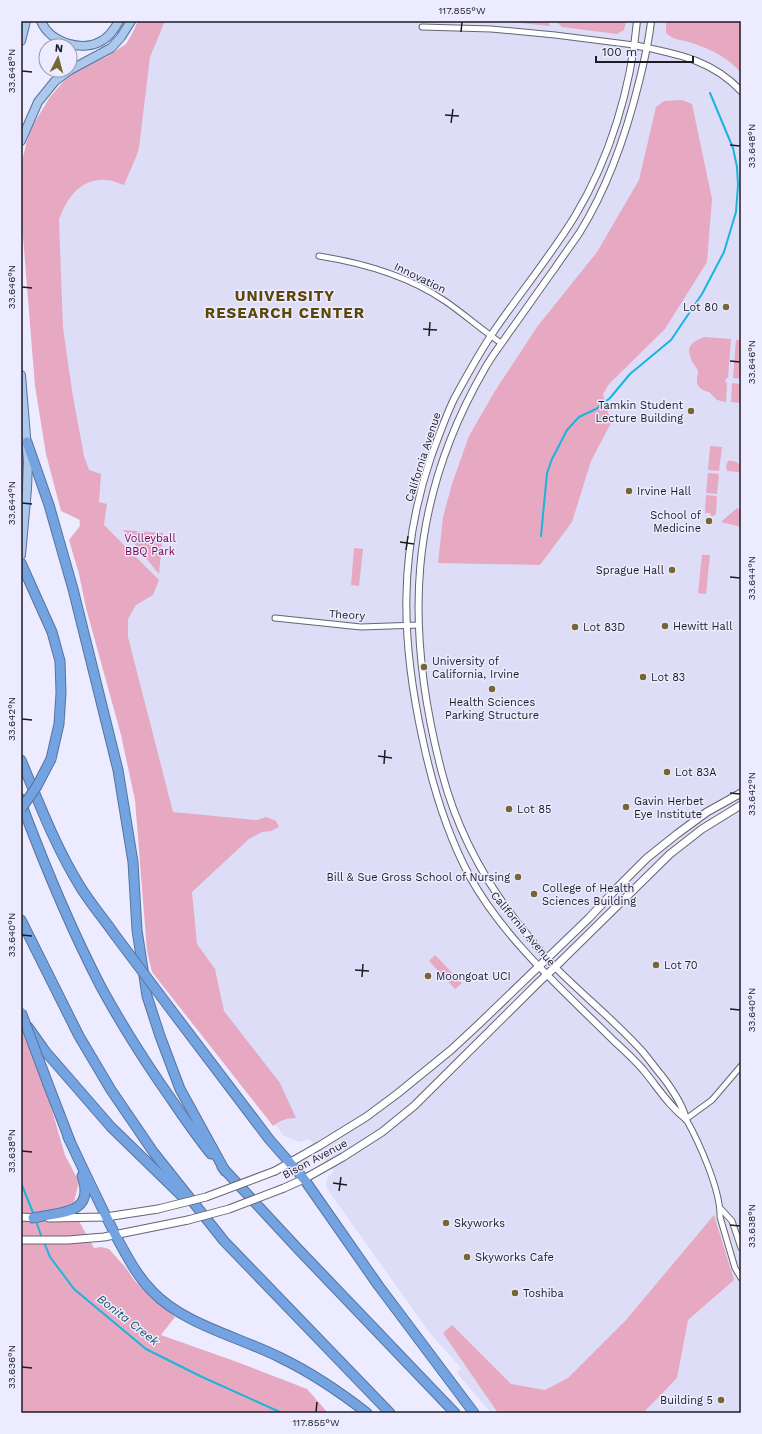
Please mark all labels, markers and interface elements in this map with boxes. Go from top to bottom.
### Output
text: 117.855°W [438,5,486,16]
north arrow [38,38,78,78]
scale bar [596,38,693,64]
text: N [54,42,64,55]
text: 100 m [602,45,637,59]
text: 33.648°N [6,49,17,93]
text: 33.648°N [746,124,757,168]
street label: Innovation [392,260,448,296]
text: 33.646°N [6,265,17,309]
district label: UNIVERSITY RESEARCH CENTER [205,287,365,322]
place label: Lot 80 [683,301,718,314]
marker: Lot 80 [721,302,731,312]
text: 33.646°N [746,340,757,384]
place label: Tamkin Student Lecture Building [596,399,683,425]
marker: Tamkin Student Lecture Building [686,406,696,416]
street label: California Avenue [402,411,444,503]
text: 33.644°N [6,481,17,525]
place label: Irvine Hall [637,485,692,498]
marker: Irvine Hall [624,486,634,496]
place label: School of Medicine [650,509,702,535]
marker: School of Medicine [704,516,714,526]
park label: Volleyball BBQ Park [124,532,176,558]
text: 33.644°N [746,556,757,600]
place label: Sprague Hall [596,564,665,577]
marker: Sprague Hall [667,565,677,575]
street label: Theory [328,607,366,623]
place label: Hewitt Hall [673,620,733,633]
place label: Lot 83D [583,621,625,634]
marker: Hewitt Hall [660,621,670,631]
marker: Lot 83D [570,622,580,632]
place label: University of California, Irvine [432,655,519,681]
marker: University of California, Irvine [419,662,429,672]
place label: Lot 83 [651,671,685,684]
marker: Lot 83 [638,672,648,682]
marker: Health Sciences Parking Structure [487,684,497,694]
place label: Health Sciences Parking Structure [445,696,539,722]
text: 33.642°N [6,697,17,741]
place label: Lot 83A [675,766,717,779]
marker: Lot 83A [662,767,672,777]
text: 33.642°N [746,772,757,816]
place label: Gavin Herbet Eye Institute [634,795,704,821]
marker: Gavin Herbet Eye Institute [621,802,631,812]
place label: Lot 85 [517,803,551,816]
marker: Lot 85 [504,804,514,814]
place label: Bill & Sue Gross School of Nursing [327,871,510,884]
marker: Bill & Sue Gross School of Nursing [513,872,523,882]
place label: College of Health Sciences Building [542,882,636,908]
street label: California Avenue [488,889,558,969]
marker: College of Health Sciences Building [529,889,539,899]
text: 33.640°N [6,913,17,957]
place label: Lot 70 [664,959,698,972]
marker: Lot 70 [651,960,661,970]
place label: Moongoat UCI [436,970,511,983]
marker: Moongoat UCI [423,971,433,981]
text: 33.640°N [746,988,757,1032]
text: 33.638°N [6,1129,17,1173]
street label: Bison Avenue [280,1136,350,1182]
text: 33.638°N [746,1204,757,1248]
place label: Skyworks [454,1217,505,1230]
marker: Skyworks [441,1218,451,1228]
place label: Skyworks Cafe [475,1251,554,1264]
marker: Skyworks Cafe [462,1252,472,1262]
place label: Toshiba [523,1287,564,1300]
marker: Toshiba [510,1288,520,1298]
water label: Bonita Creek [94,1292,162,1349]
text: 33.636°N [6,1345,17,1389]
place label: Building 5 [660,1394,713,1407]
marker: Building 5 [716,1395,726,1405]
text: 117.855°W [292,1417,340,1428]

